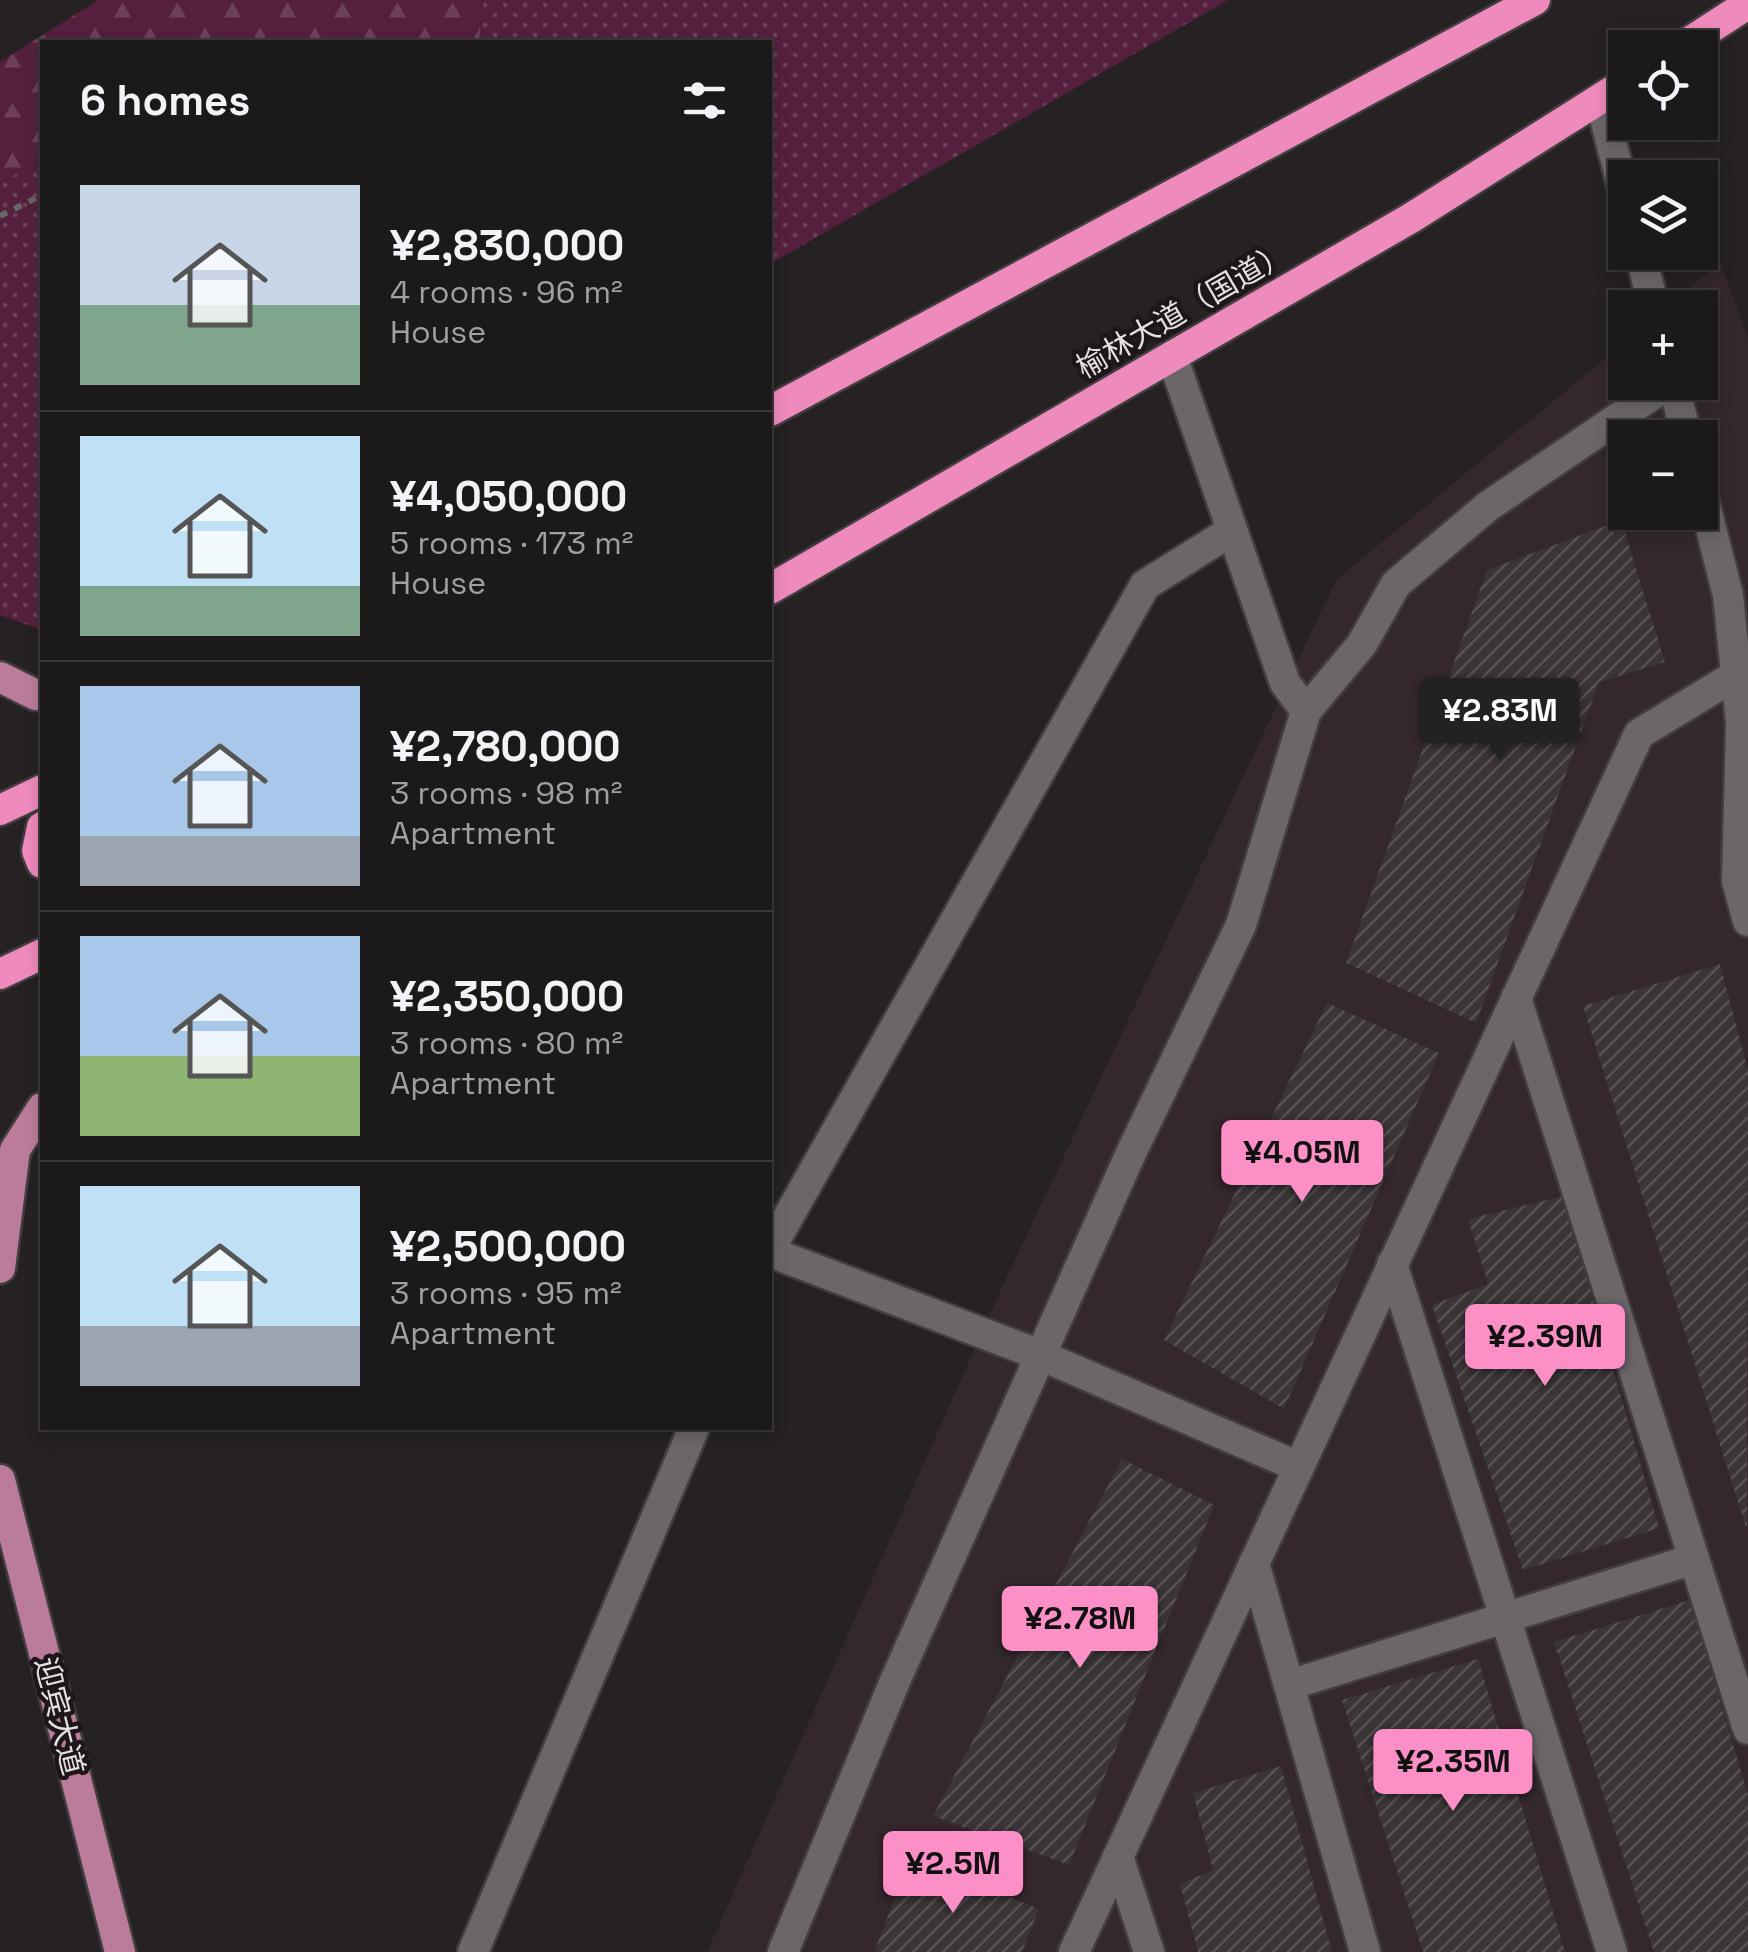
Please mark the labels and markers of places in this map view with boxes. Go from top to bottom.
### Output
pin: ¥2.83M [1419,678,1581,763]
pin: ¥4.05M [1221,1120,1383,1205]
pin: ¥2.39M [1464,1304,1626,1389]
pin: ¥2.78M [999,1586,1161,1671]
pin: ¥2.35M [1372,1729,1534,1814]
pin: ¥2.5M [883,1831,1023,1916]

